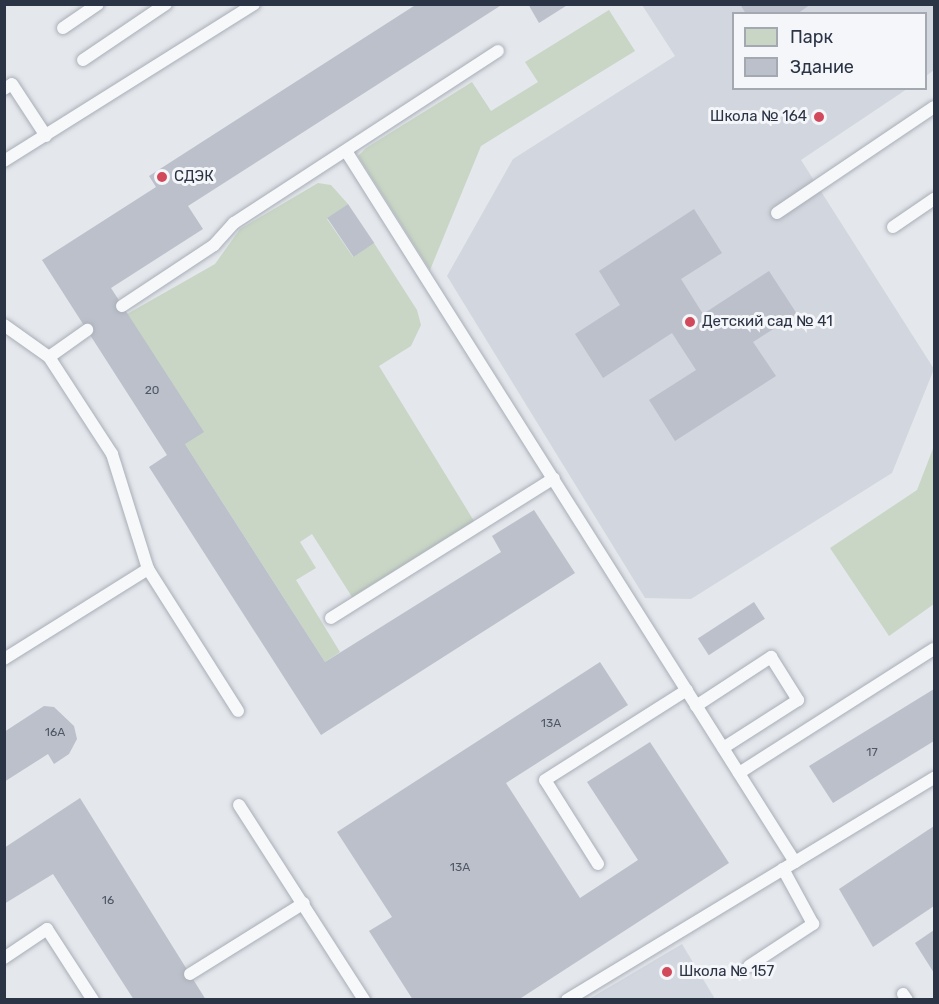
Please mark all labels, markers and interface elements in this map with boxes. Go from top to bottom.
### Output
legend [732,12,927,90]
text: Парк [790,26,833,48]
text: Здание [790,56,854,78]
place label: Школа № 164 [710,108,807,126]
marker: Школа № 164 [812,110,826,124]
place label: СДЭК [174,168,214,186]
marker: СДЭК [155,170,169,184]
place label: Детский сад № 41 [702,313,833,331]
marker: Детский сад № 41 [683,315,697,329]
house number: 20 [145,384,159,398]
house number: 13А [541,717,561,731]
house number: 16А [45,726,65,740]
house number: 17 [866,746,878,760]
house number: 13А [450,861,470,875]
house number: 16 [102,894,114,908]
place label: Школа № 157 [679,963,774,981]
marker: Школа № 157 [660,965,674,979]

